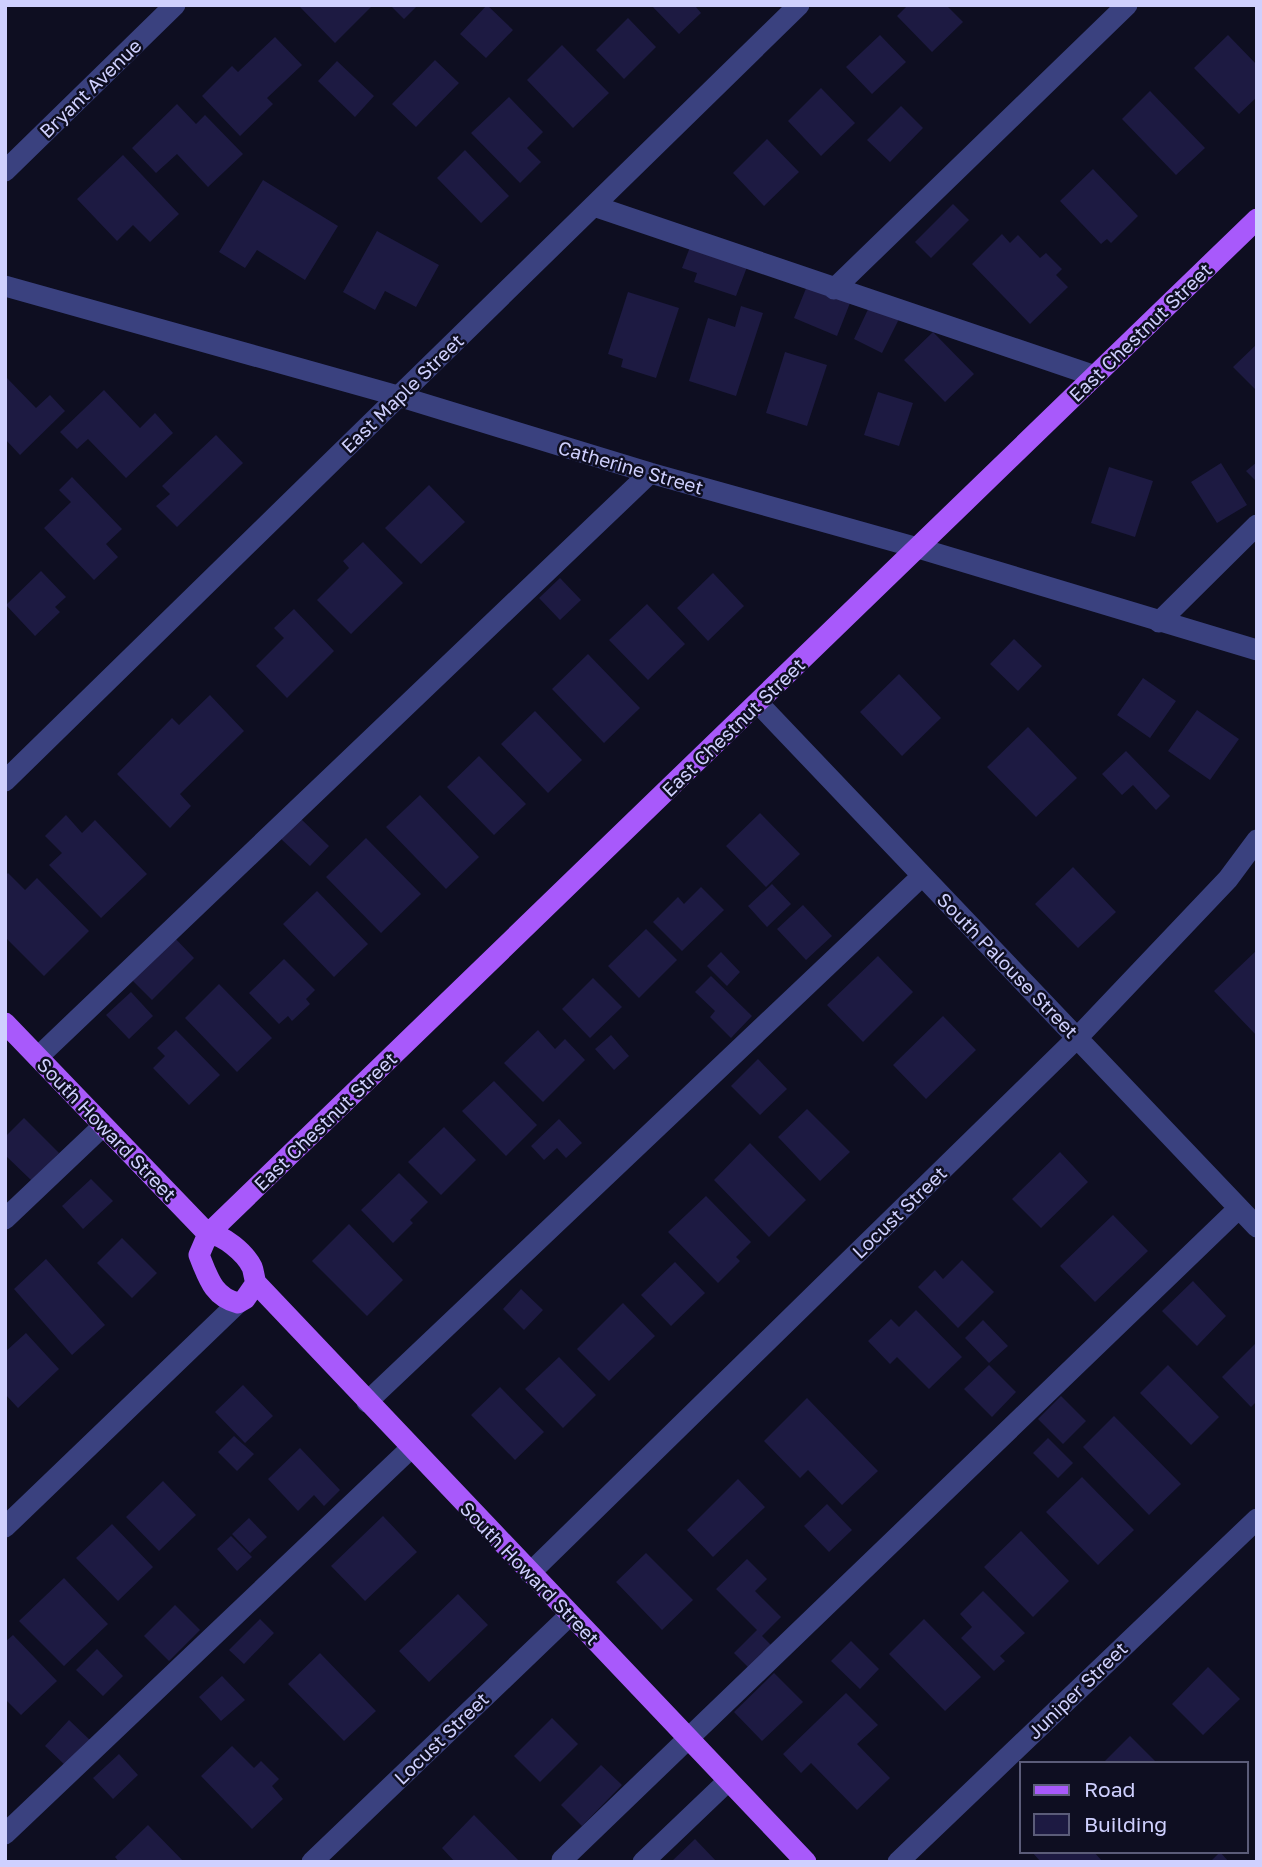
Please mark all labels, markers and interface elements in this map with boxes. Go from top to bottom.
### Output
street label: Bryant Avenue [34,34,146,142]
street label: East Chestnut Street [1064,258,1216,406]
street label: East Maple Street [336,329,468,457]
street label: Catherine Street [556,435,706,499]
street label: East Chestnut Street [657,653,809,801]
street label: South Palouse Street [933,888,1083,1042]
street label: East Chestnut Street [249,1047,401,1195]
street label: South Howard Street [33,1053,181,1205]
street label: Locust Street [847,1161,951,1263]
street label: South Howard Street [456,1497,604,1649]
street label: Juniper Street [1022,1637,1132,1743]
street label: Locust Street [389,1687,493,1789]
legend [1020,1762,1248,1853]
text: Road [1084,1776,1135,1802]
text: Building [1084,1811,1167,1837]

